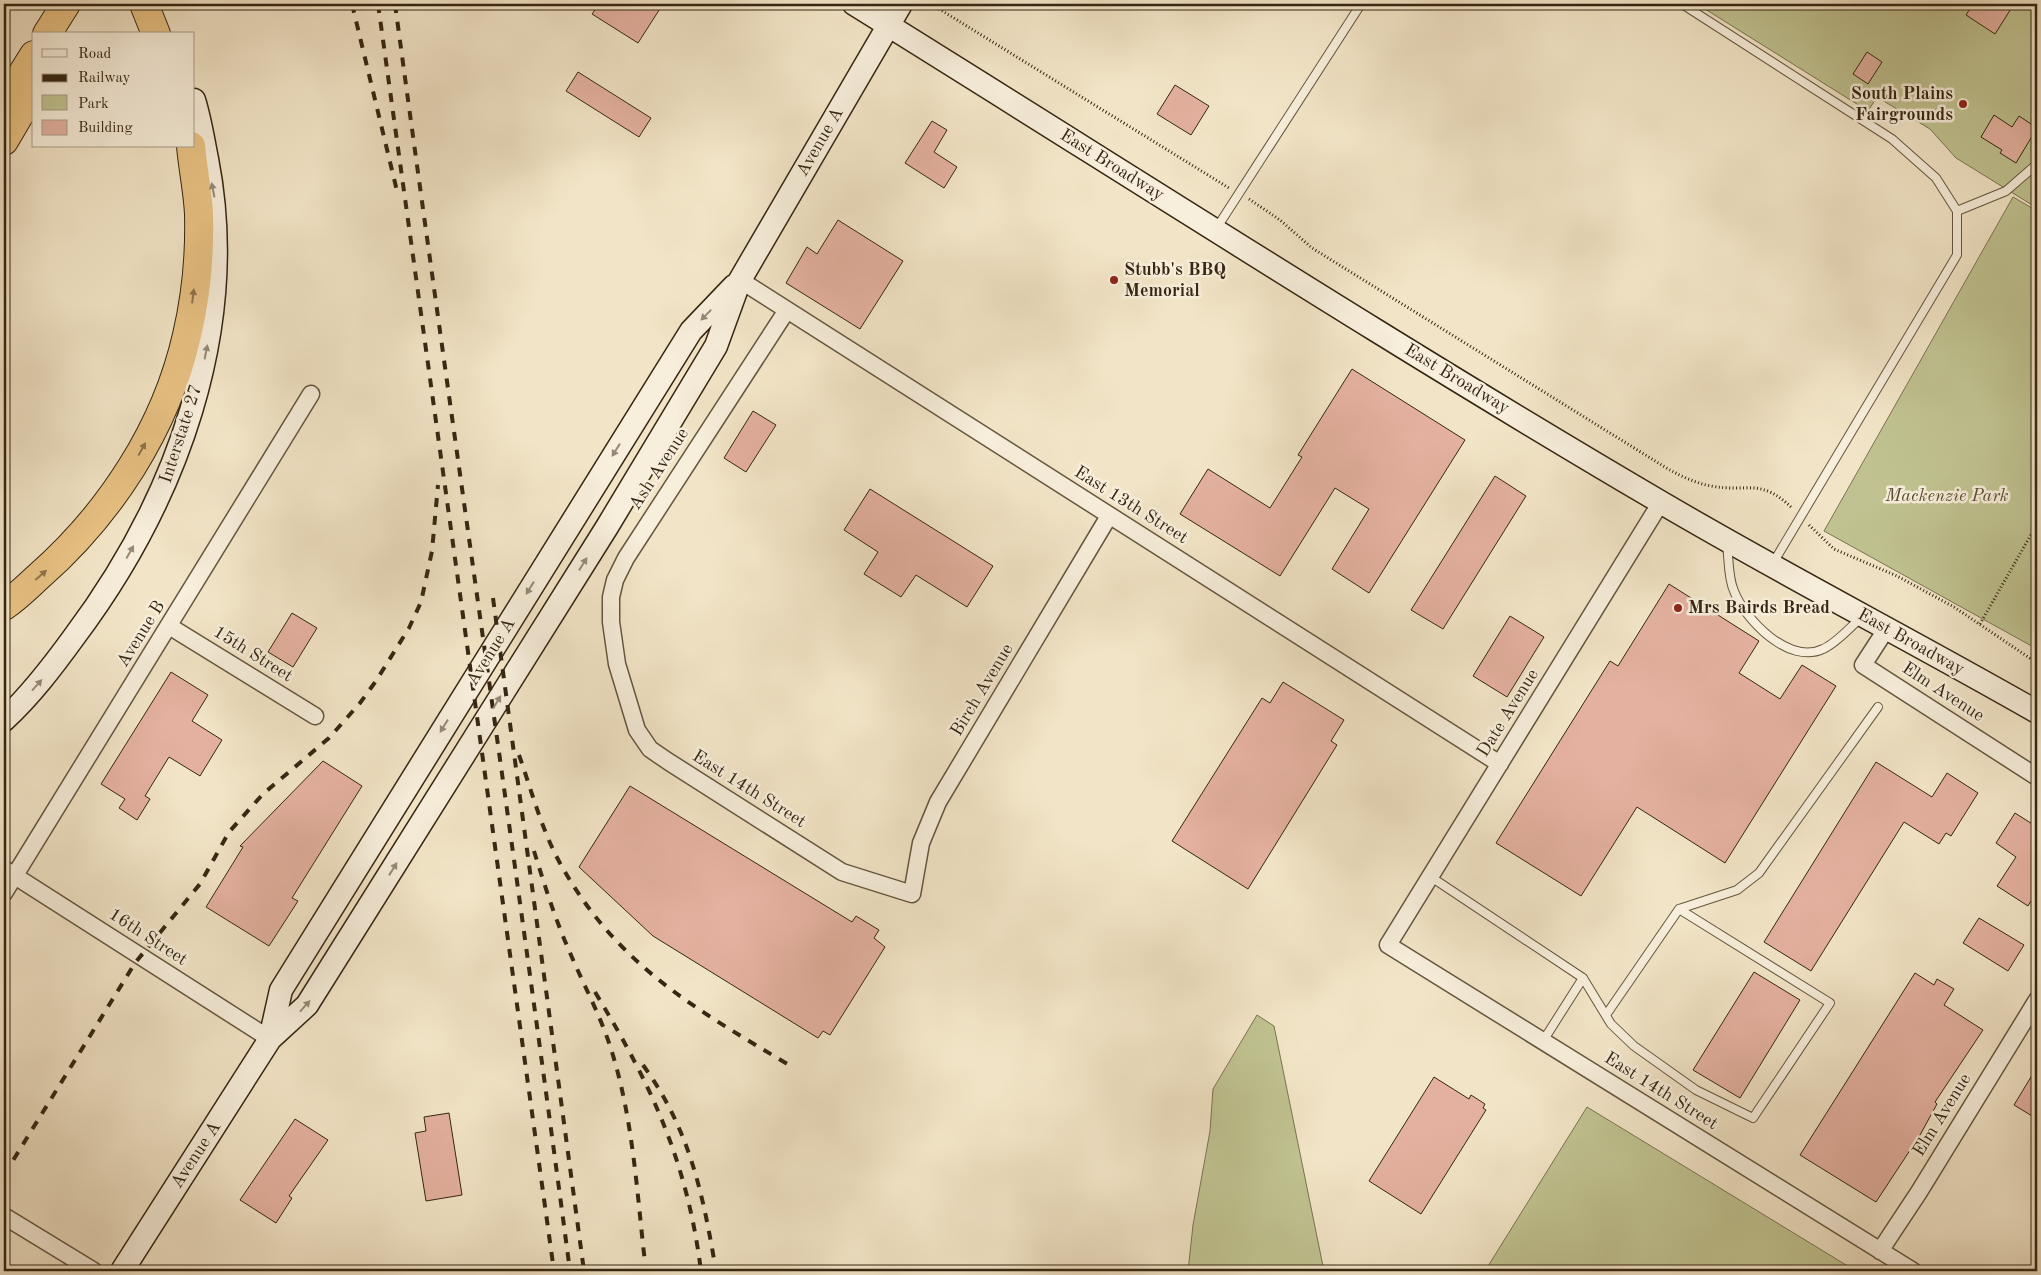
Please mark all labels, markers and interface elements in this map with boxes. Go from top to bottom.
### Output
legend [32,32,195,148]
text: Road [78,47,112,62]
text: Railway [78,71,131,86]
place label: South Plains Fairgrounds [1851,85,1953,124]
text: Park [78,97,109,112]
marker: South Plains Fairgrounds [1957,98,1969,110]
street label: Avenue A [793,104,847,179]
text: Building [78,121,133,136]
street label: East Broadway [1057,126,1168,204]
one-way arrow [209,182,217,198]
place label: Stubb's BBQ Memorial [1124,261,1226,300]
marker: Stubb's BBQ Memorial [1108,274,1120,286]
one-way arrow [189,287,197,303]
one-way arrow [700,309,712,321]
street label: East Broadway [1401,341,1513,418]
one-way arrow [202,343,210,359]
street label: Interstate 27 [157,383,205,485]
street label: Ash Avenue [626,425,692,513]
one-way arrow [137,442,146,455]
one-way arrow [612,444,621,457]
street label: East 13th Street [1071,463,1191,547]
park label: Mackenzie Park [1884,487,2009,505]
one-way arrow [126,545,134,559]
one-way arrow [579,557,588,570]
one-way arrow [34,569,46,581]
one-way arrow [526,582,535,595]
street label: Avenue B [114,598,168,670]
place label: Mrs Bairds Bread [1688,599,1830,617]
marker: Mrs Bairds Bread [1672,602,1684,614]
street label: East Broadway [1855,605,1968,679]
street label: Avenue A [463,615,519,689]
street label: 15th Street [210,623,296,685]
street label: Birch Avenue [947,641,1017,739]
street label: Elm Avenue [1899,659,1987,725]
street label: Date Avenue [1474,666,1542,760]
one-way arrow [31,679,43,691]
one-way arrow [493,695,502,708]
one-way arrow [440,720,449,733]
street label: East 14th Street [689,747,809,831]
one-way arrow [389,863,398,876]
street label: 16th Street [105,905,191,969]
one-way arrow [299,1000,311,1012]
street label: East 14th Street [1601,1049,1721,1133]
street label: Elm Avenue [1910,1070,1974,1160]
street label: Avenue A [168,1118,224,1192]

